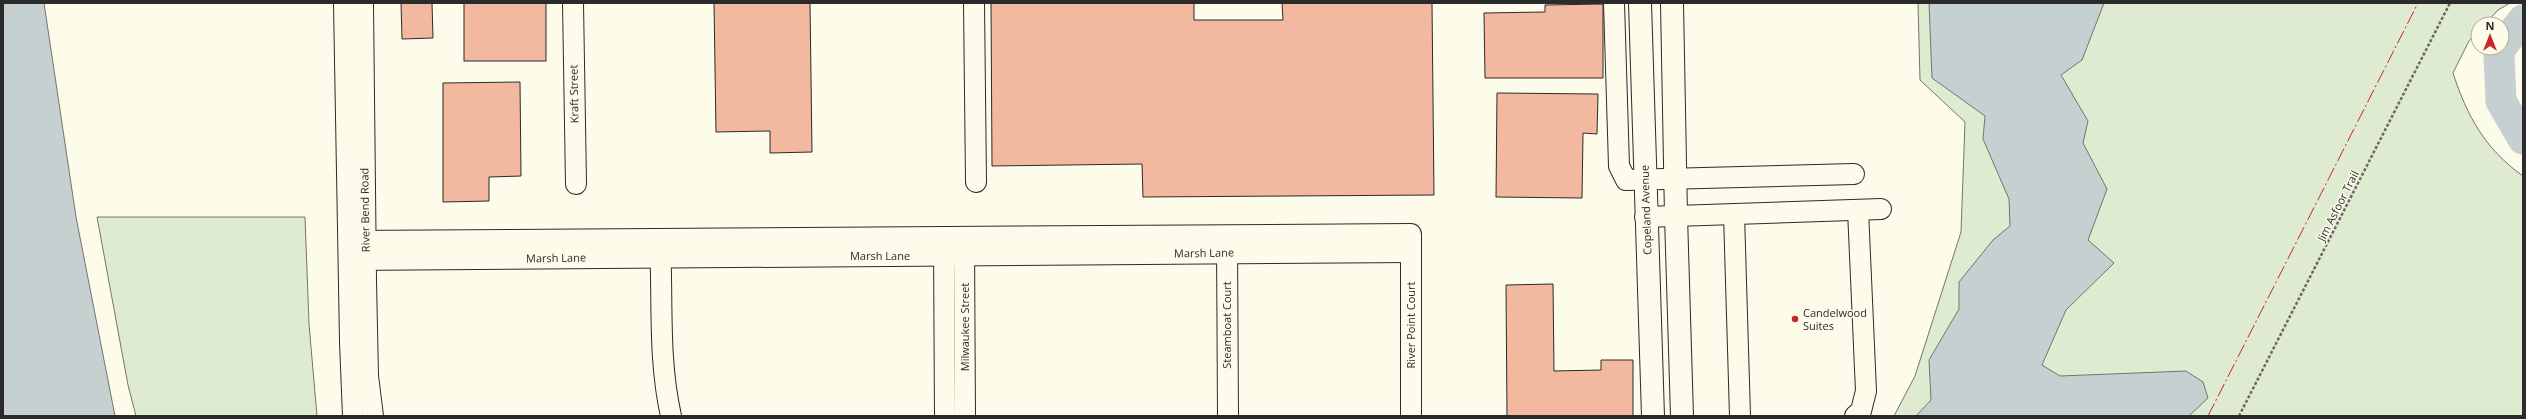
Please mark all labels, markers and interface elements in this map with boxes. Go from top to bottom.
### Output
north arrow [2470,16,2510,56]
text: N [2486,18,2494,33]
street label: Kraft Street [565,65,582,123]
street label: Copeland Avenue [1636,165,1655,255]
street label: River Bend Road [356,168,373,252]
street label: Jim Asfoor Trail [2313,168,2362,245]
street label: Marsh Lane [1174,244,1234,261]
street label: Marsh Lane [850,248,910,263]
street label: Marsh Lane [526,249,586,266]
street label: Steamboat Court [1219,281,1234,369]
street label: River Point Court [1403,282,1418,368]
street label: Milwaukee Street [957,283,972,371]
place label: Candelwood Suites [1803,305,1867,333]
marker: Candelwood Suites [1790,314,1800,324]

